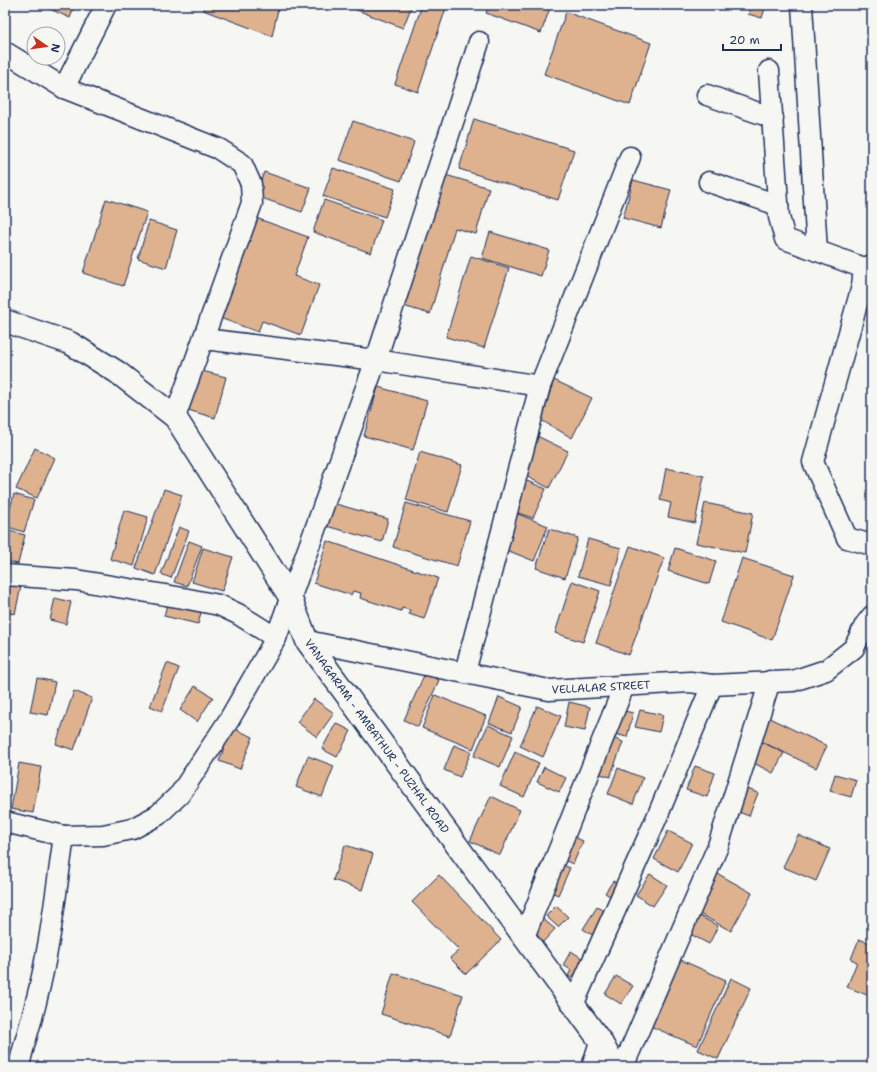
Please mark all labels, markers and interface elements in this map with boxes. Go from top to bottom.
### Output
north arrow [26,26,66,66]
scale bar [723,26,781,52]
text: 20 m [729,32,760,48]
text: N [47,42,64,54]
street label: VANAGARAM - AMBATHUR - PUZHAL ROAD [301,636,452,837]
street label: VELLALAR STREET [551,677,651,698]

